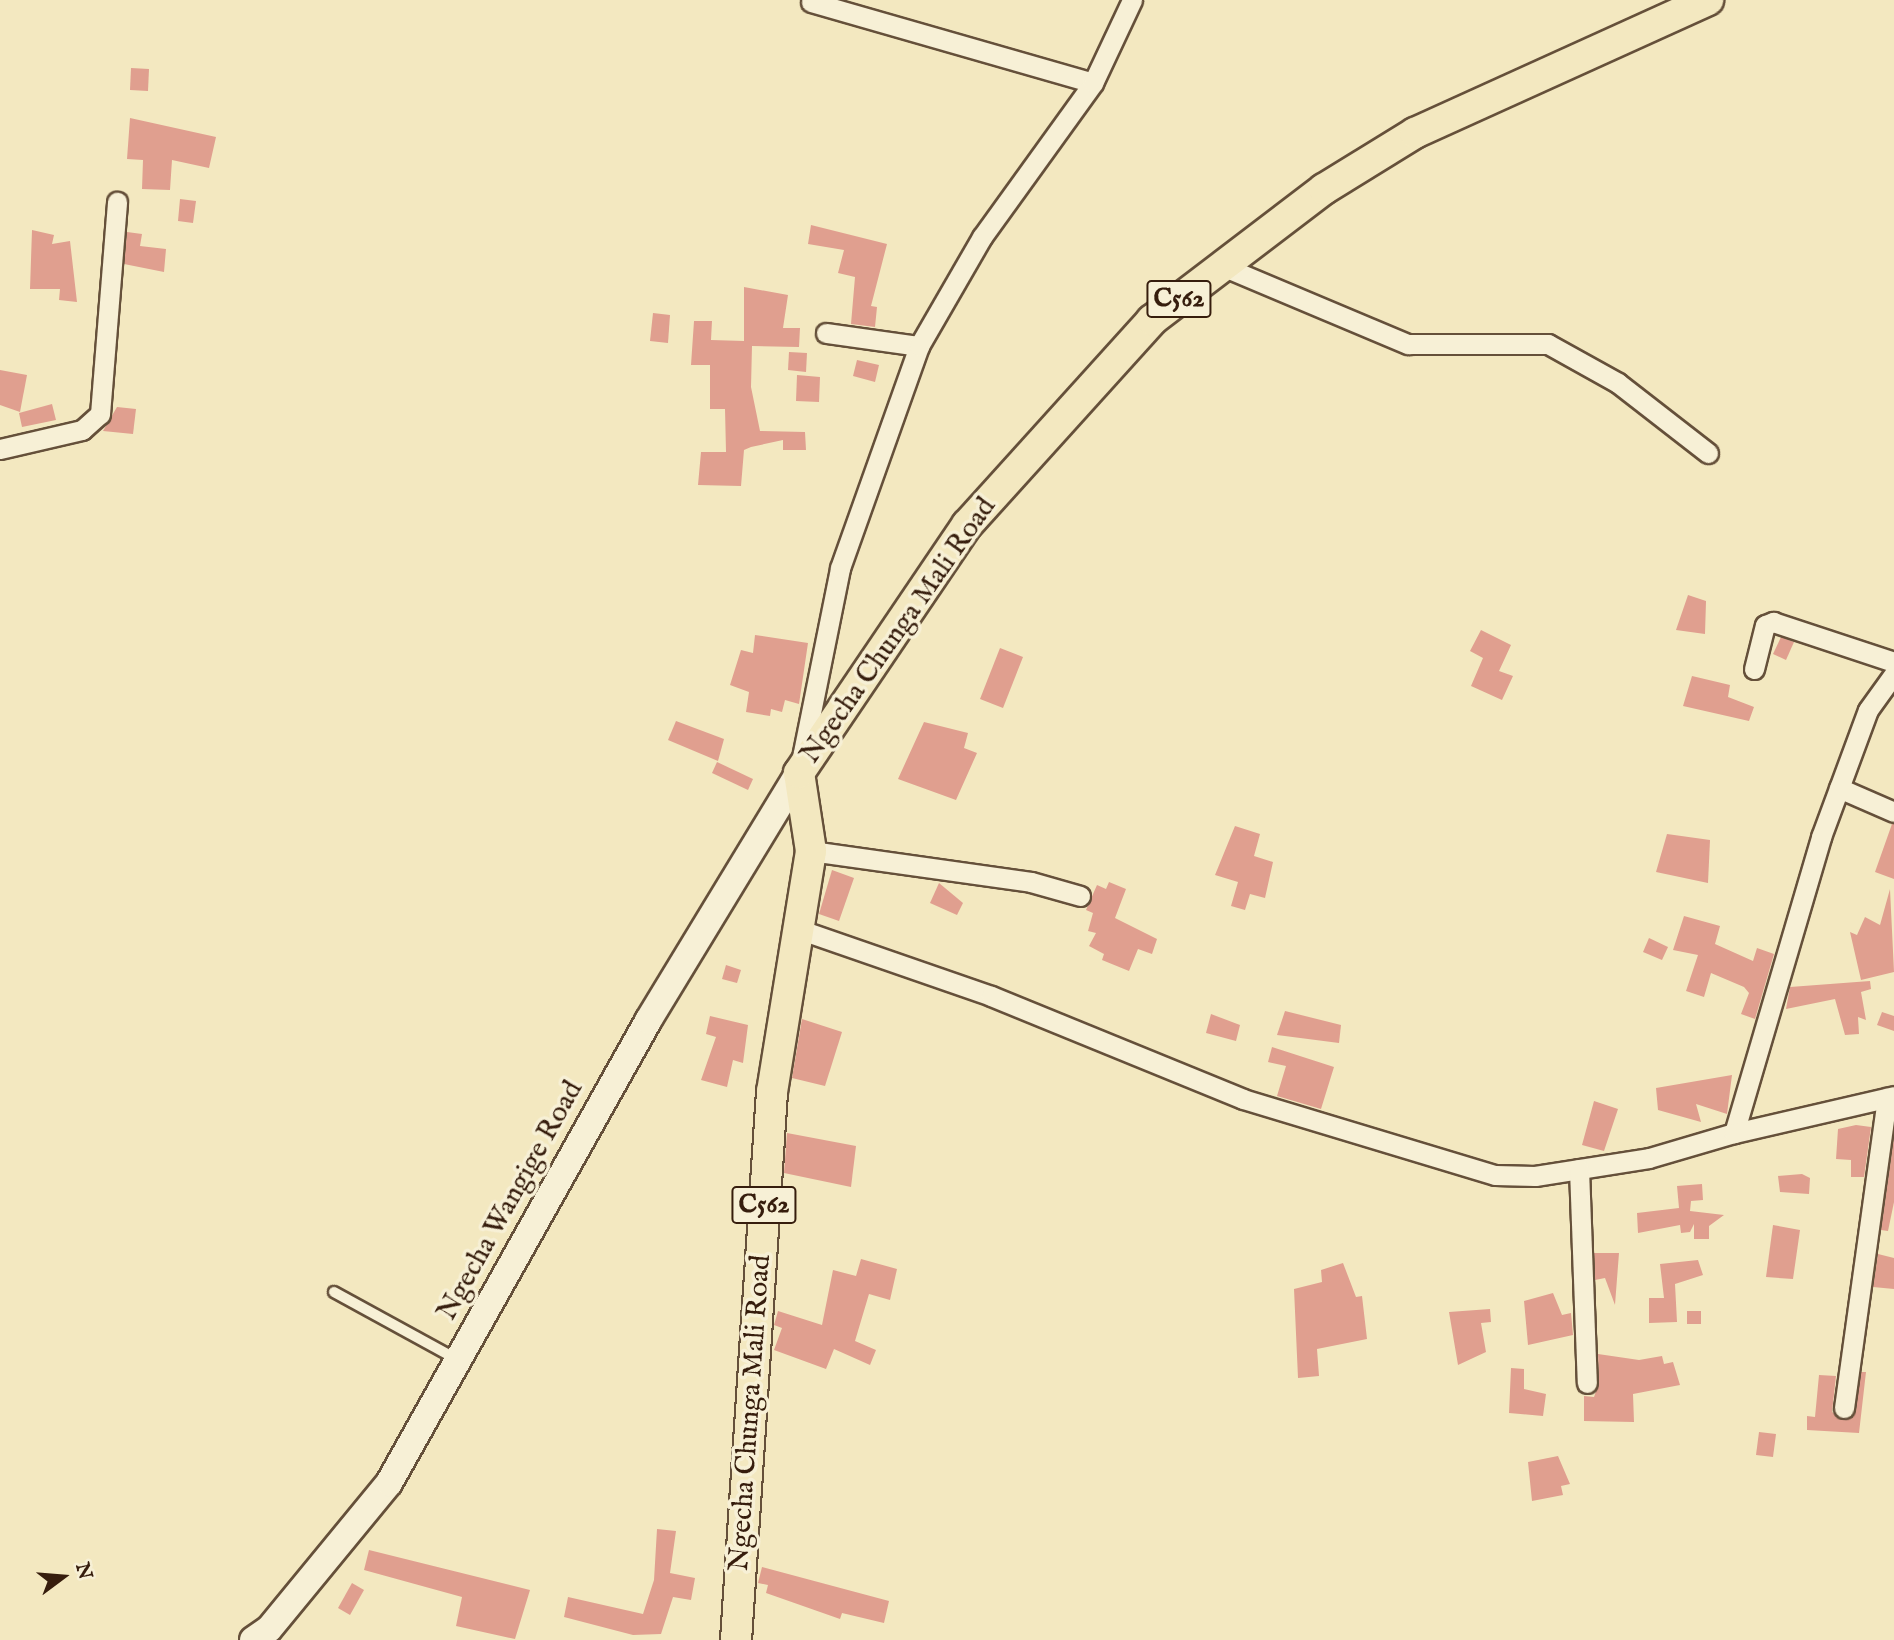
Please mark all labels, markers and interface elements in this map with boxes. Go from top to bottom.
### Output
road number: C562 [1146,276,1212,322]
street label: Ngecha Chunga Mali Road [794,491,1004,771]
street label: Ngecha Wangige Road [431,1075,591,1327]
road number: C562 [731,1182,797,1228]
street label: Ngecha Chunga Mali Road [723,1254,779,1572]
north arrow [28,1542,98,1612]
text: N [69,1560,97,1582]

